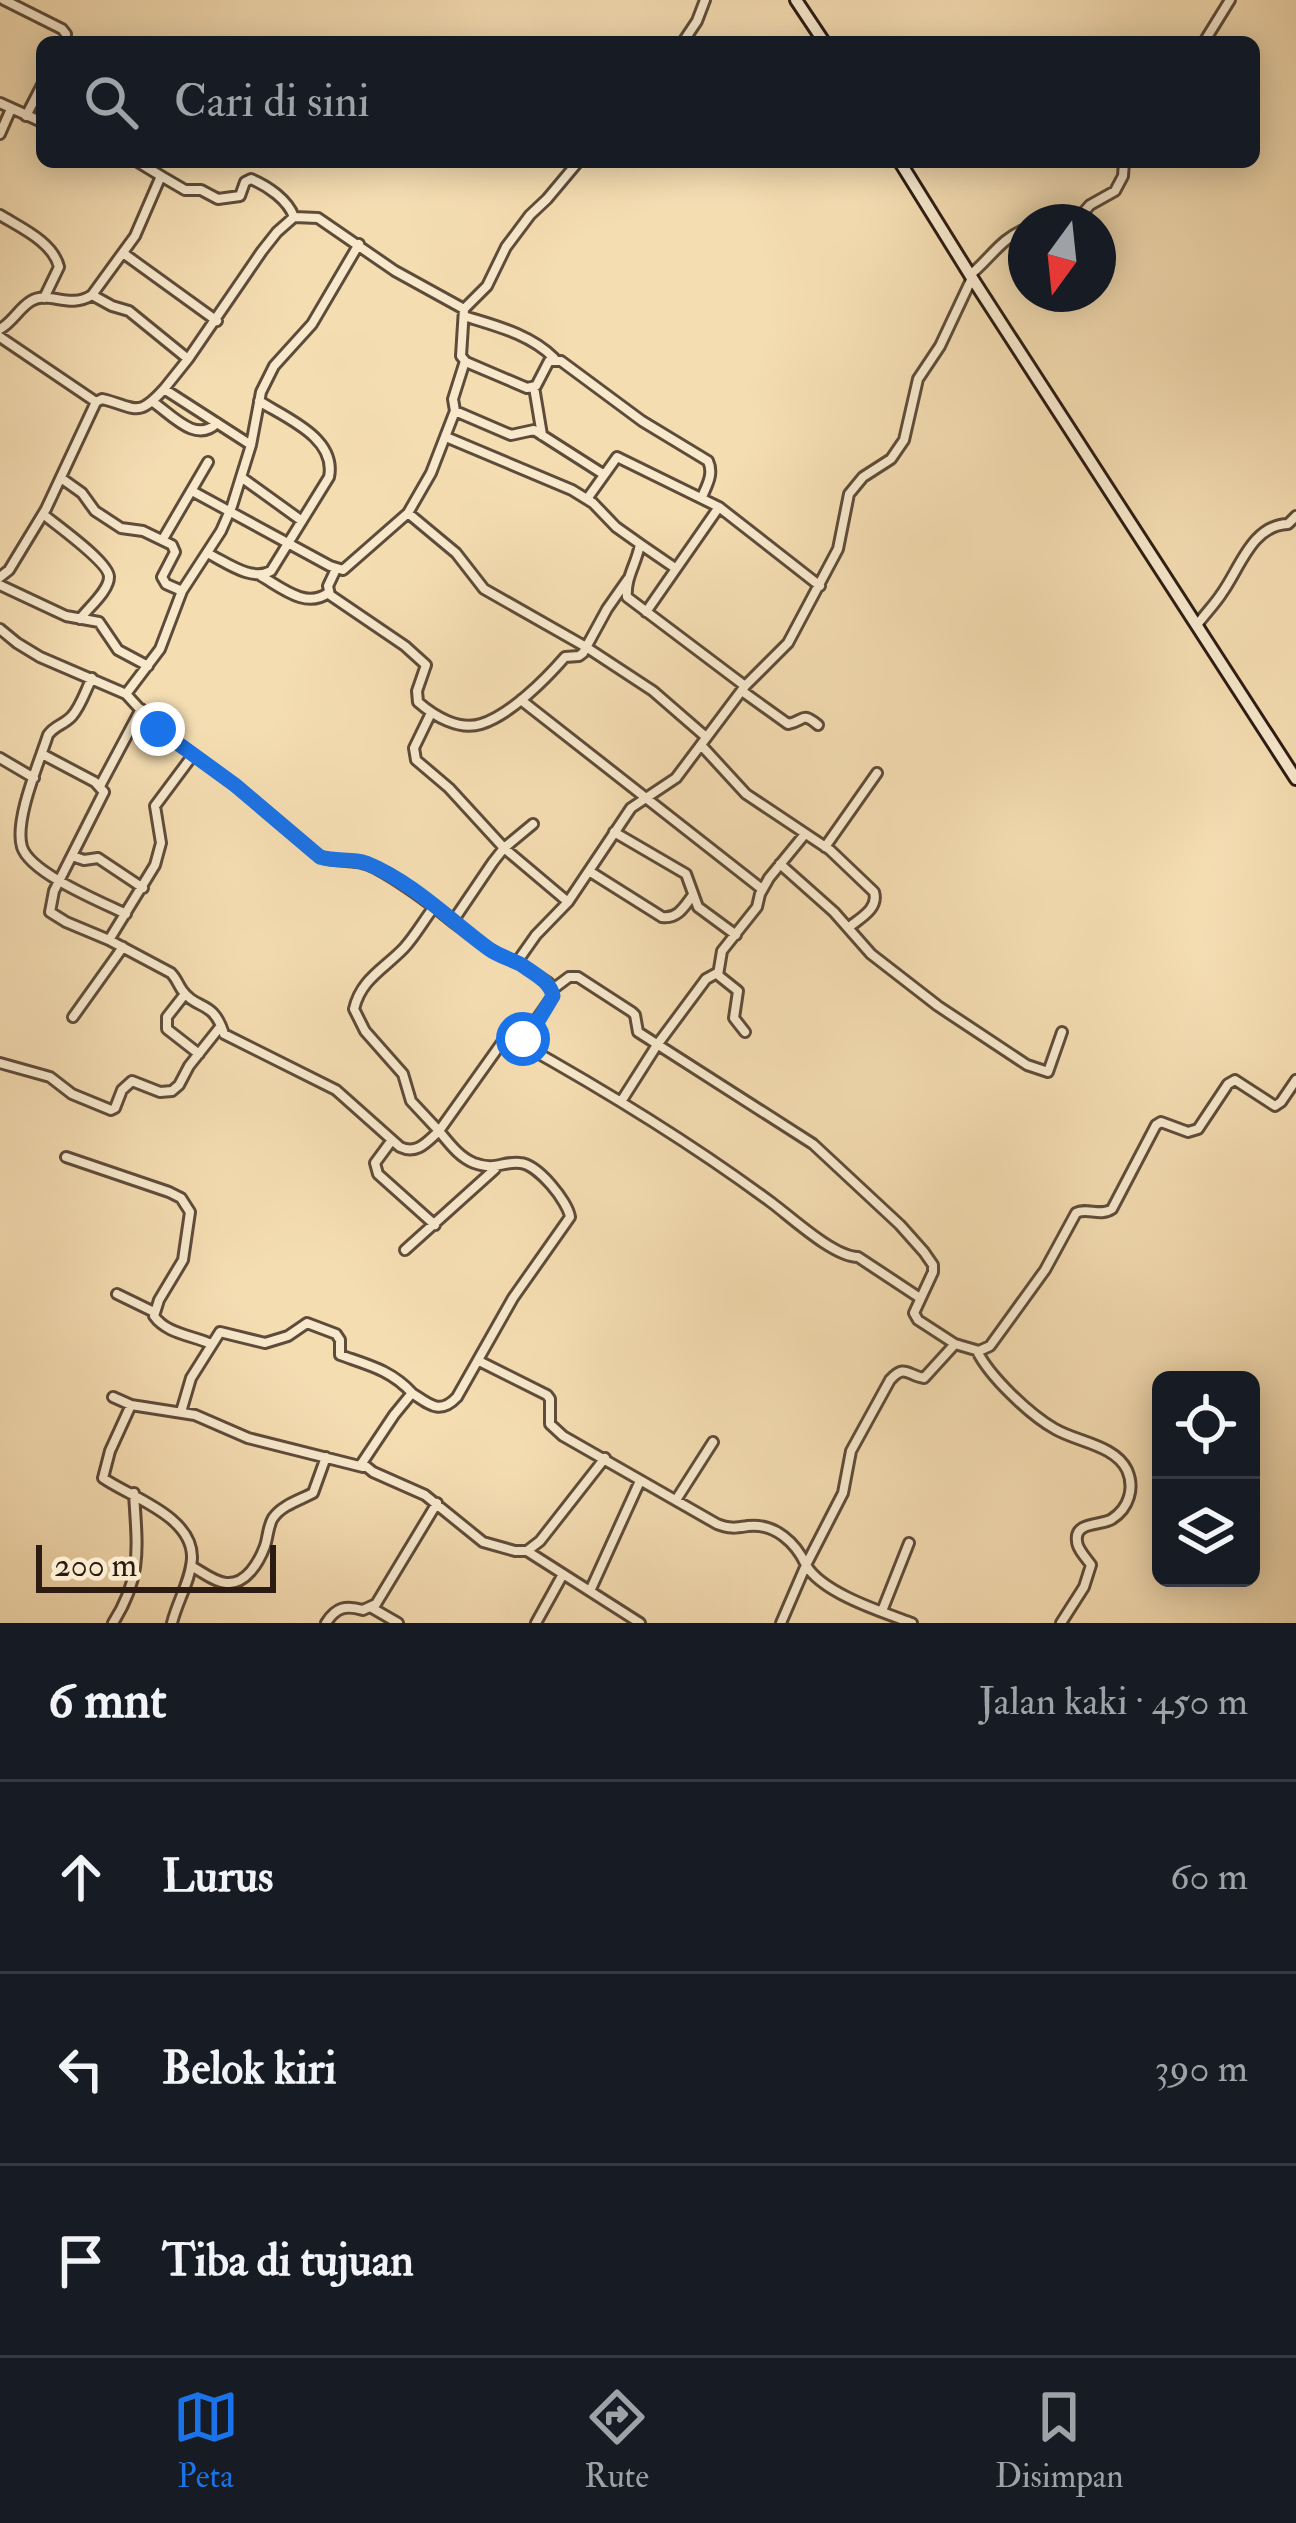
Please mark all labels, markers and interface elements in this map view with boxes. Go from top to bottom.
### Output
search box [36,36,1260,168]
icon: search [78,69,144,135]
text: Cari di sini [174,74,370,130]
north arrow [1008,204,1116,312]
route end [131,702,185,756]
route start [496,1012,550,1066]
map controls [1152,1371,1260,1587]
button: locate [1152,1371,1260,1479]
button: layers [1152,1479,1260,1587]
scale bar [36,1539,276,1592]
text: 200 m [54,1545,137,1586]
text: 6 mnt [48,1669,167,1733]
text: Jalan kaki · 450 m [979,1677,1248,1726]
icon: ahead [48,1844,114,1910]
text: Lurus [162,1849,273,1905]
text: 60 m [1170,1852,1248,1901]
icon: left [48,2036,114,2102]
text: Belok kiri [162,2041,336,2097]
text: 390 m [1155,2044,1248,2093]
icon: arrive [48,2228,114,2294]
text: Tiba di tujuan [162,2233,414,2289]
tab: Peta [173,2384,239,2497]
tab: Rute [584,2384,650,2497]
tab: Disimpan [995,2384,1123,2497]

